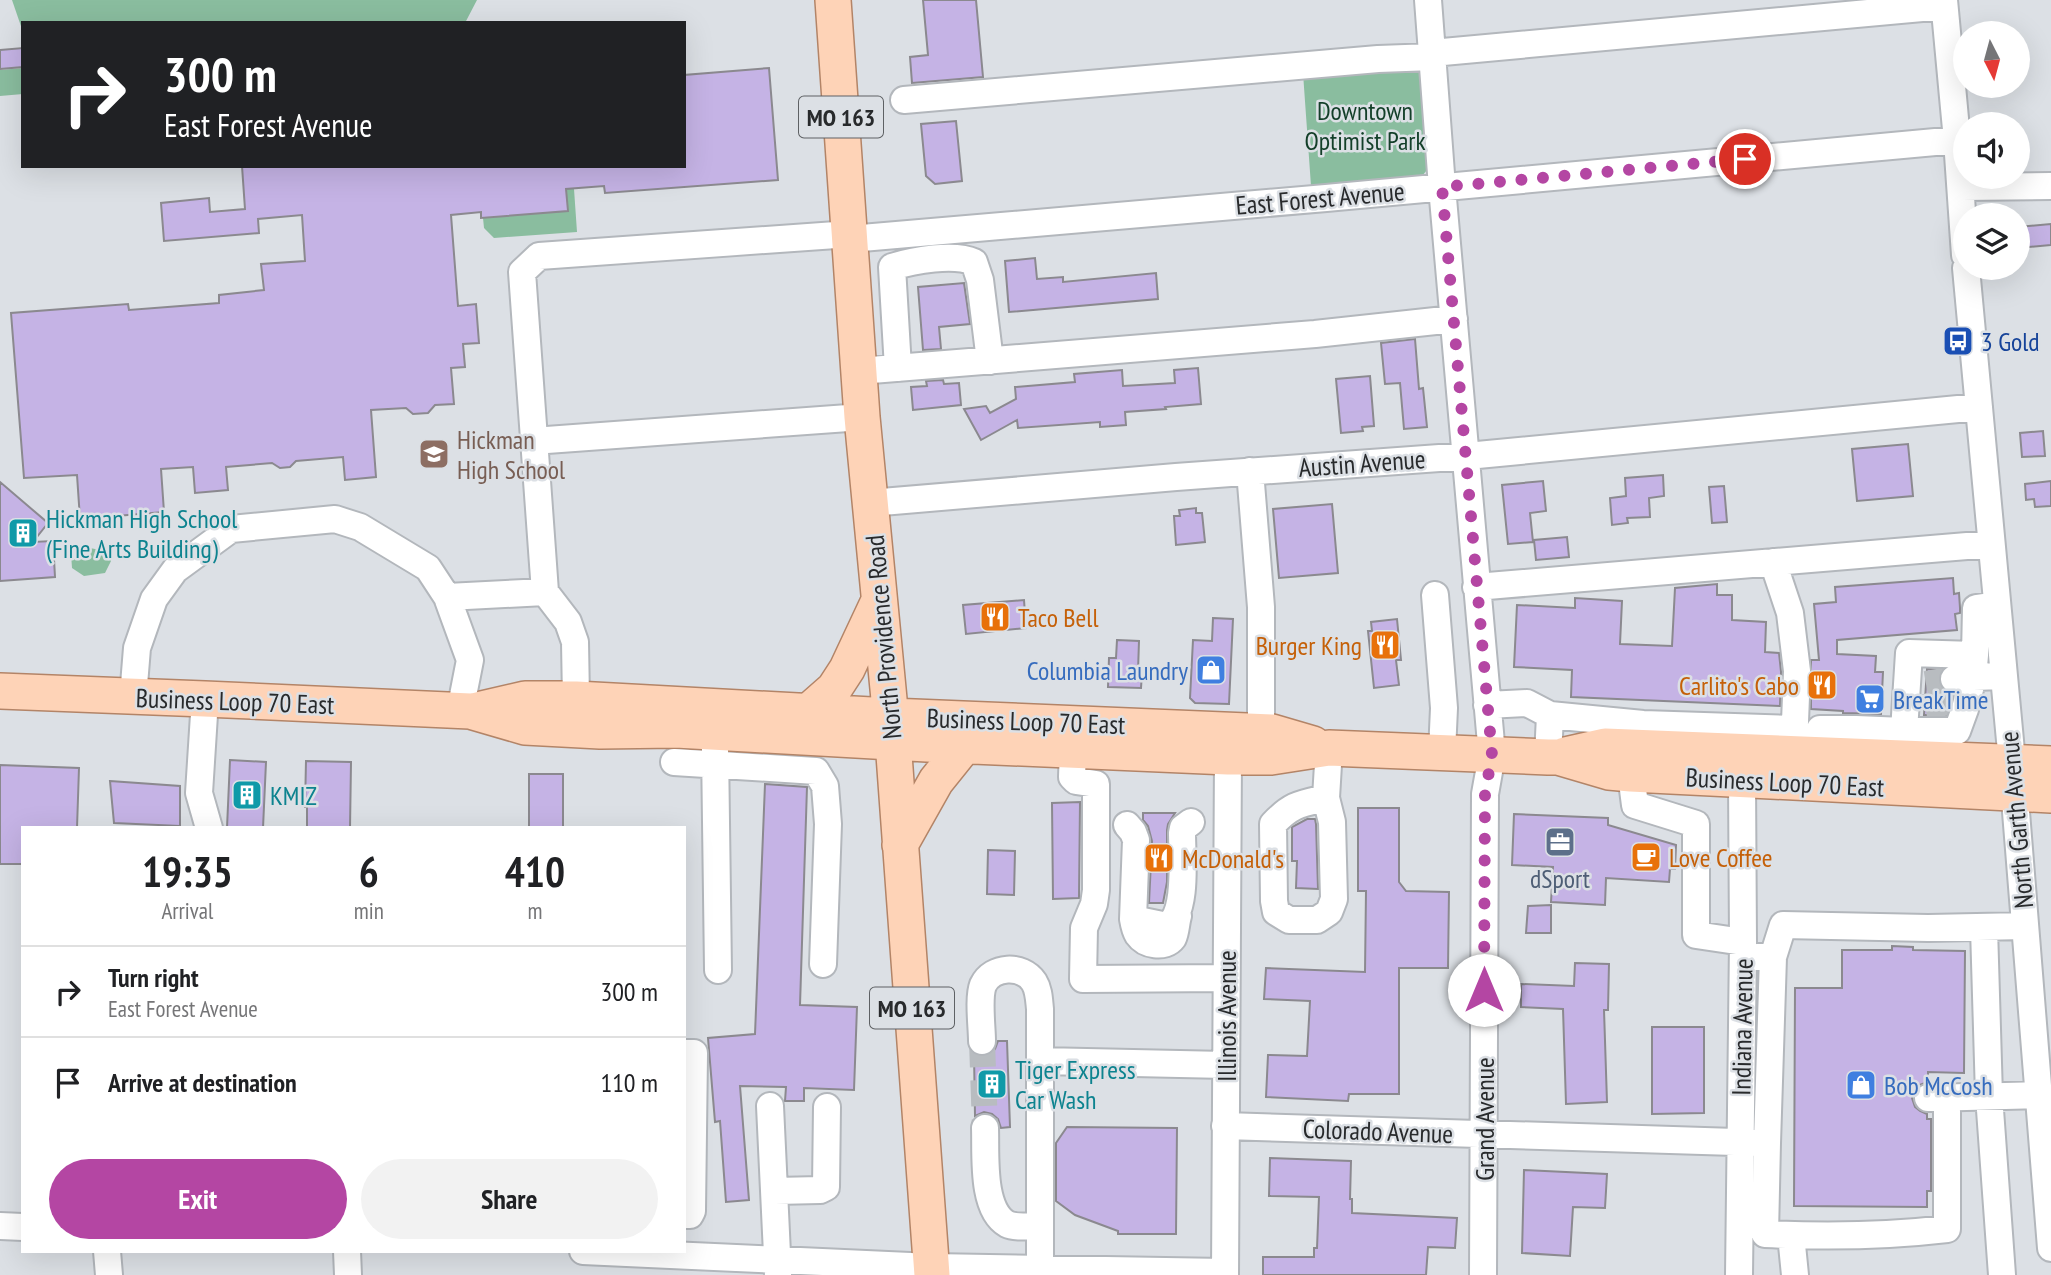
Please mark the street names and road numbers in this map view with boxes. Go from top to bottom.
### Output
road number: MO 163 [799,96,883,138]
street label: East Forest Avenue [1234,174,1406,222]
street label: Austin Avenue [1297,442,1427,484]
street label: North Providence Road [858,534,908,740]
street label: Business Loop 70 East [135,681,335,721]
street label: Business Loop 70 East [926,701,1126,741]
street label: North Garth Avenue [1992,730,2040,910]
street label: Business Loop 70 East [1685,760,1885,804]
street label: Illinois Avenue [1210,950,1243,1082]
street label: Indiana Avenue [1724,958,1760,1096]
road number: MO 163 [870,988,954,1028]
street label: Grand Avenue [1468,1057,1501,1181]
street label: Colorado Avenue [1302,1112,1454,1150]

